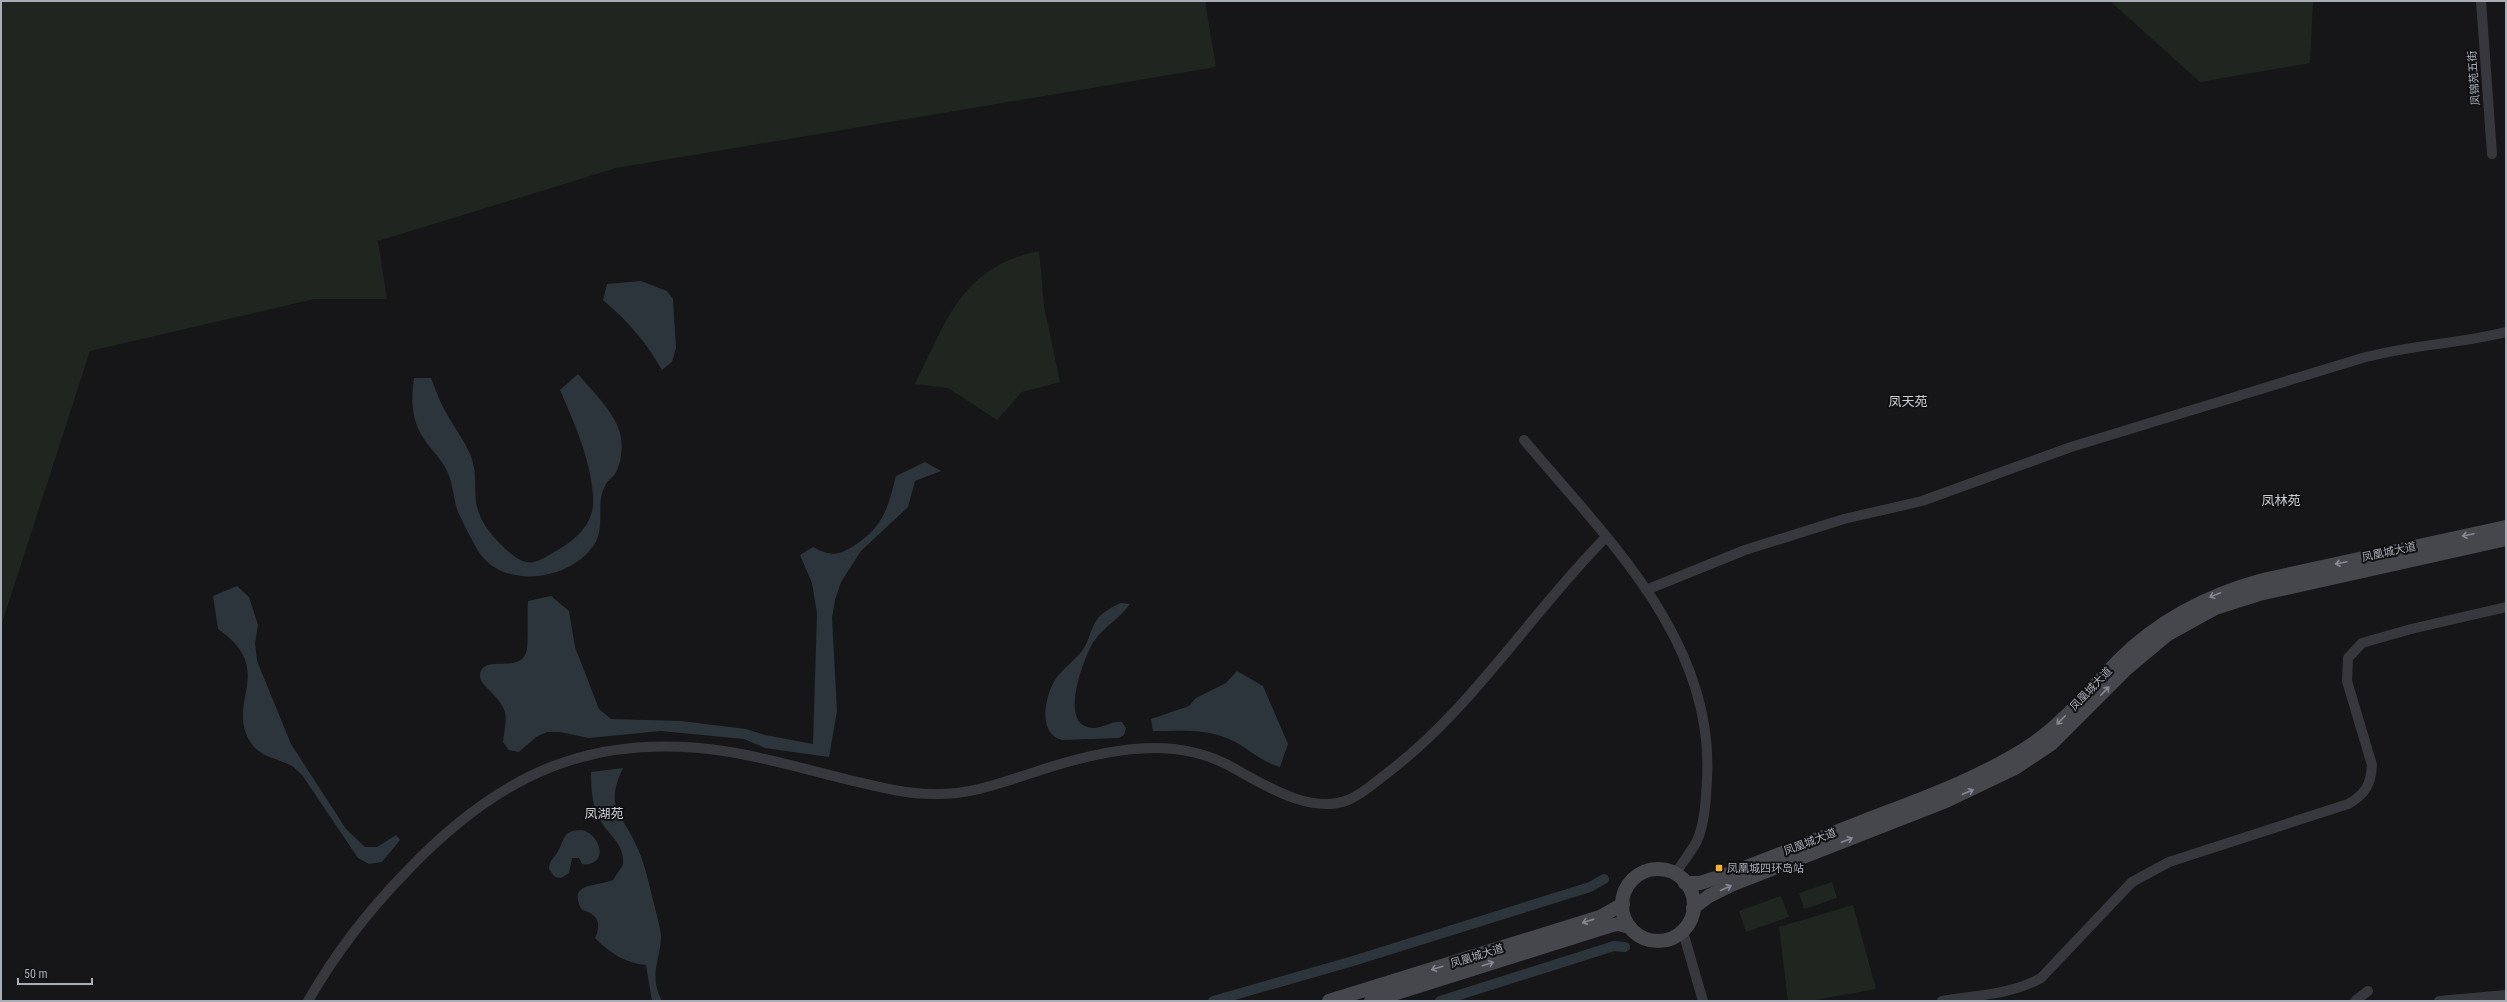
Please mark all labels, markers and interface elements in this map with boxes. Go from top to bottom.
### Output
street label: 凤锦苑五街 [2466,50,2482,106]
district label: 凤天苑 [1888,394,1928,409]
district label: 凤林苑 [2261,493,2301,508]
one-way arrow [2462,532,2475,540]
street label: 凤凰城大道 [2361,540,2417,564]
one-way arrow [2335,559,2348,567]
one-way arrow [2210,592,2222,599]
street label: 凤凰城大道 [2067,665,2115,713]
one-way arrow [2100,686,2110,696]
one-way arrow [2056,715,2066,725]
one-way arrow [1962,788,1974,795]
district label: 凤湖苑 [584,806,624,821]
street label: 凤凰城大道 [1782,826,1838,858]
one-way arrow [1841,835,1853,843]
place label: 凤凰城四环岛站 [1727,862,1804,875]
marker: 凤凰城四环岛站 [1714,863,1724,873]
one-way arrow [1720,883,1732,891]
one-way arrow [1581,918,1594,925]
street label: 凤凰城大道 [1449,942,1505,970]
scale bar [18,960,92,986]
one-way arrow [1481,960,1494,967]
one-way arrow [1431,965,1444,972]
text: 50 m [24,967,48,981]

